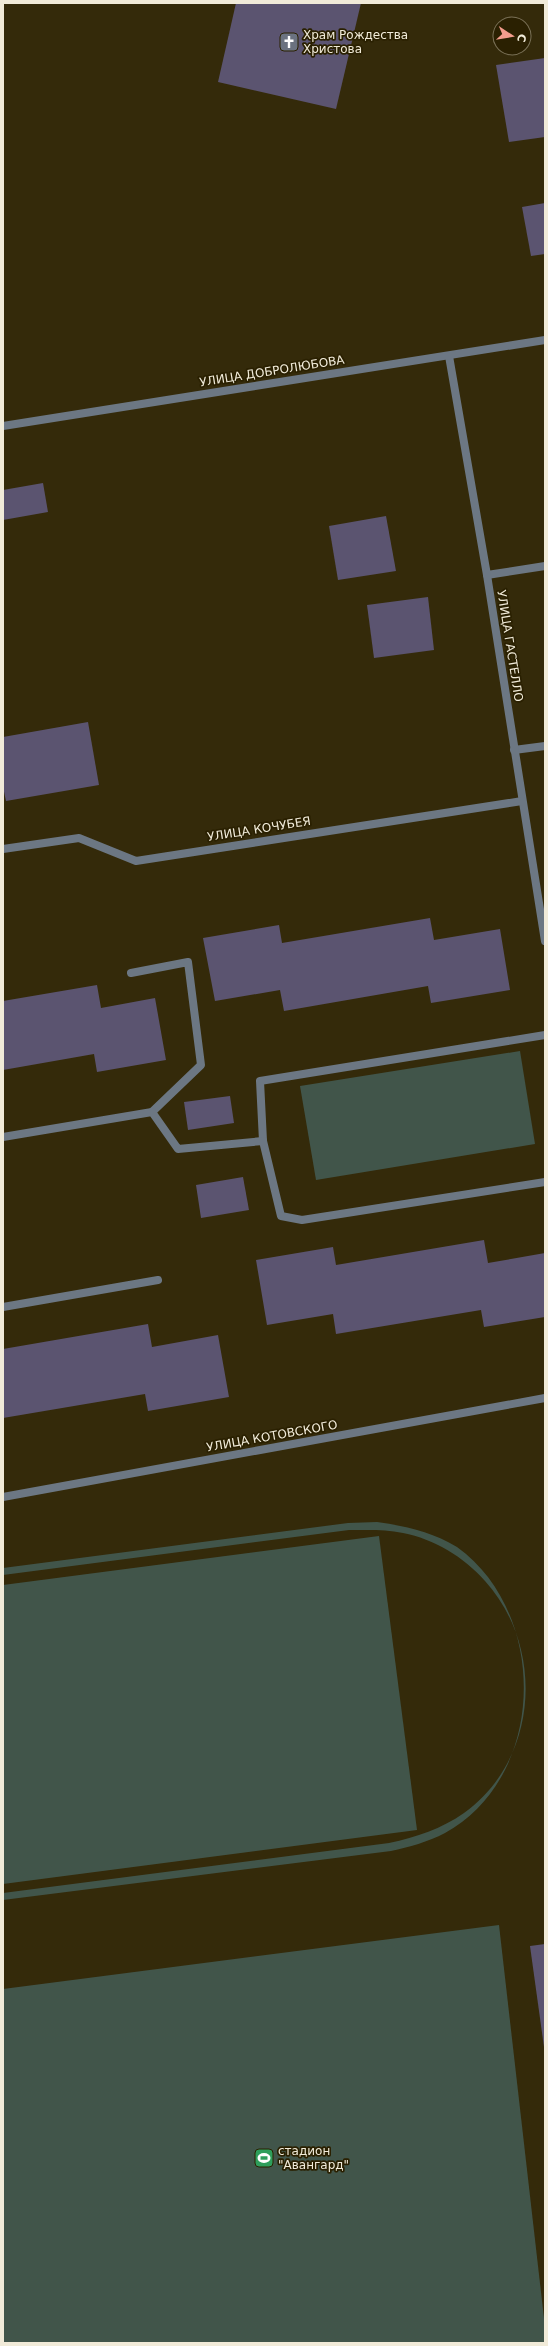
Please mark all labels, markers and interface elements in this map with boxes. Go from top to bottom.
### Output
north arrow [492,16,532,56]
place label: Храм Рождества Христова [303,28,408,56]
church icon: Храм Рождества Христова [278,31,300,53]
text: С [514,33,528,43]
street label: УЛИЦА ДОБРОЛЮБОВА [199,353,346,389]
street label: УЛИЦА ГАСТЕЛЛО [494,589,526,703]
street label: УЛИЦА КОЧУБЕЯ [206,814,312,844]
street label: УЛИЦА КОТОВСКОГО [205,1418,339,1454]
place label: стадион "Авангард" [278,2144,349,2172]
sports icon: стадион "Авангард" [253,2147,275,2169]

